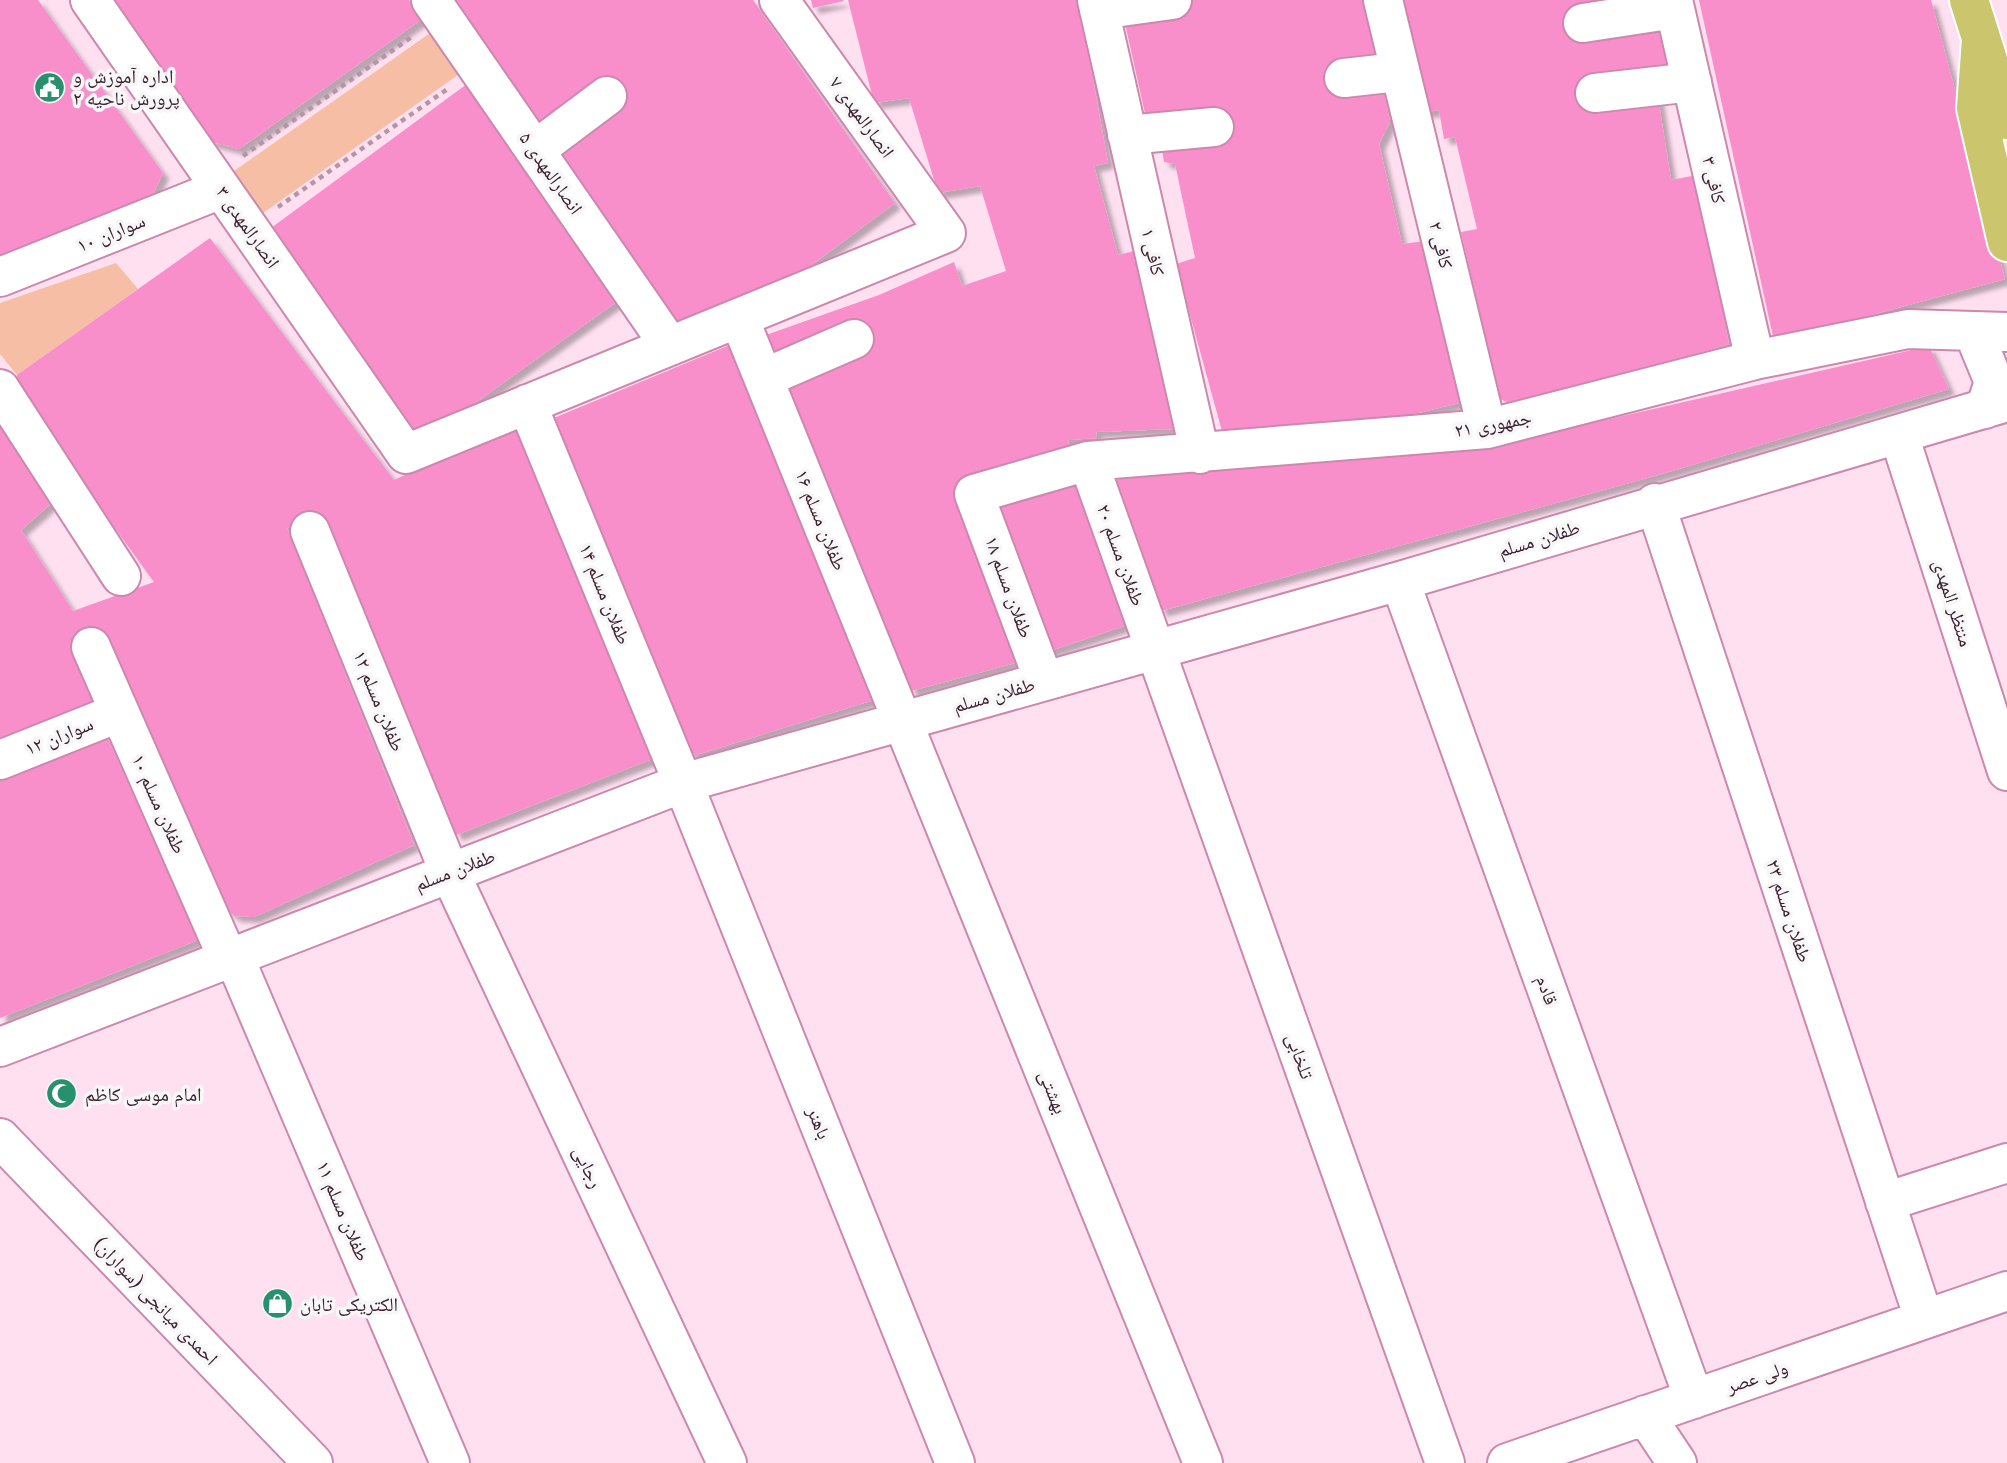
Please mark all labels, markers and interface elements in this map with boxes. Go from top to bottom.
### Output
place label: اداره آموزش و پرورش ناحیه ۲ [73,65,180,110]
public building icon: اداره آموزش و پرورش ناحیه ۲ [33,70,67,104]
street label: انصارالمهدی ۷ [825,72,899,162]
street label: انصارالمهدی ۵ [514,127,588,219]
street label: کافی ۳ [1697,154,1731,206]
street label: انصارالمهدی ۳ [211,181,285,273]
street label: سواران ۱۰ [74,209,148,257]
street label: کافی ۲ [1424,219,1458,271]
street label: کافی ۱ [1136,226,1170,278]
street label: جمهوری ۲۱ [1453,406,1533,442]
street label: طفلان مسلم ۱۶ [789,466,852,574]
street label: طفلان مسلم ۲۰ [1091,501,1150,609]
street label: طفلان مسلم [1495,516,1583,563]
street label: طفلان مسلم ۱۸ [979,533,1038,641]
street label: طفلان مسلم ۱۴ [573,540,636,648]
street label: منتظر المهدی [1928,556,1978,650]
street label: طفلان مسلم ۱۲ [347,647,410,755]
street label: طفلان مسلم [950,672,1038,719]
street label: سواران ۱۲ [22,712,96,760]
street label: طفلان مسلم ۱۰ [126,751,191,858]
street label: طفلان مسلم [412,844,499,897]
street label: طفلان مسلم ۲۳ [1761,857,1816,966]
street label: قادم [1529,972,1563,1009]
street label: تلخابی [1281,1030,1319,1082]
street label: بهشتی [1034,1067,1072,1117]
mosque icon: امام موسی کاظم [45,1077,79,1111]
place label: امام موسی کاظم [85,1083,202,1108]
street label: باهنر [802,1103,836,1143]
street label: رجایی [568,1142,608,1192]
street label: طفلان مسلم ۱۱ [311,1157,374,1265]
street label: احمدی میانجی (سواران) [89,1232,223,1370]
shop icon: الکتریکی تابان [260,1287,294,1321]
place label: الکتریکی تابان [300,1293,398,1316]
street label: ولی عصر [1722,1356,1791,1399]

